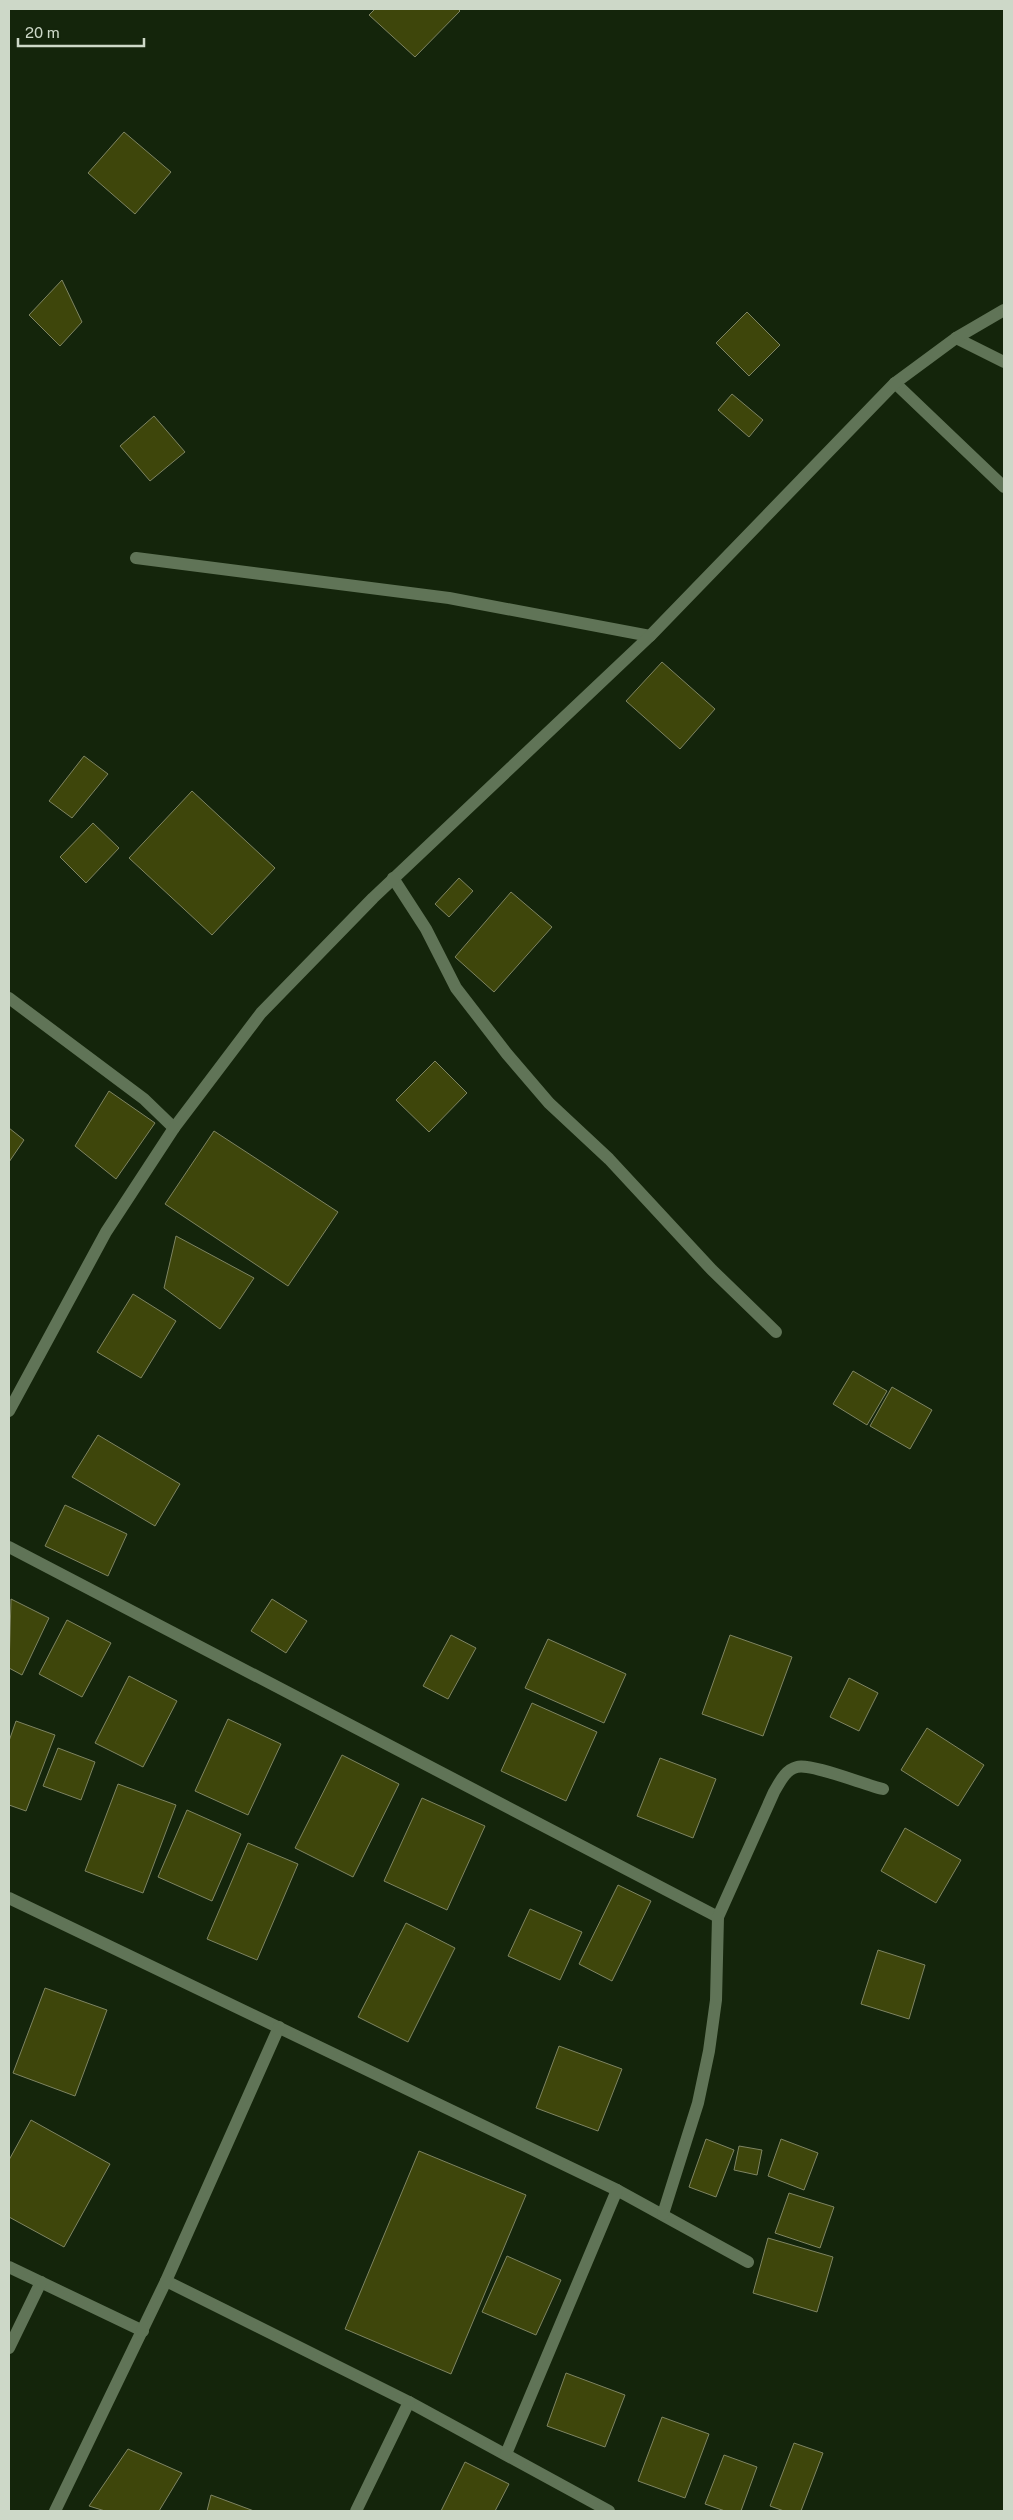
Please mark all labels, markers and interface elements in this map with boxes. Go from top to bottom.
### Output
scale bar [18,15,144,47]
text: 20 m [25,24,60,41]

